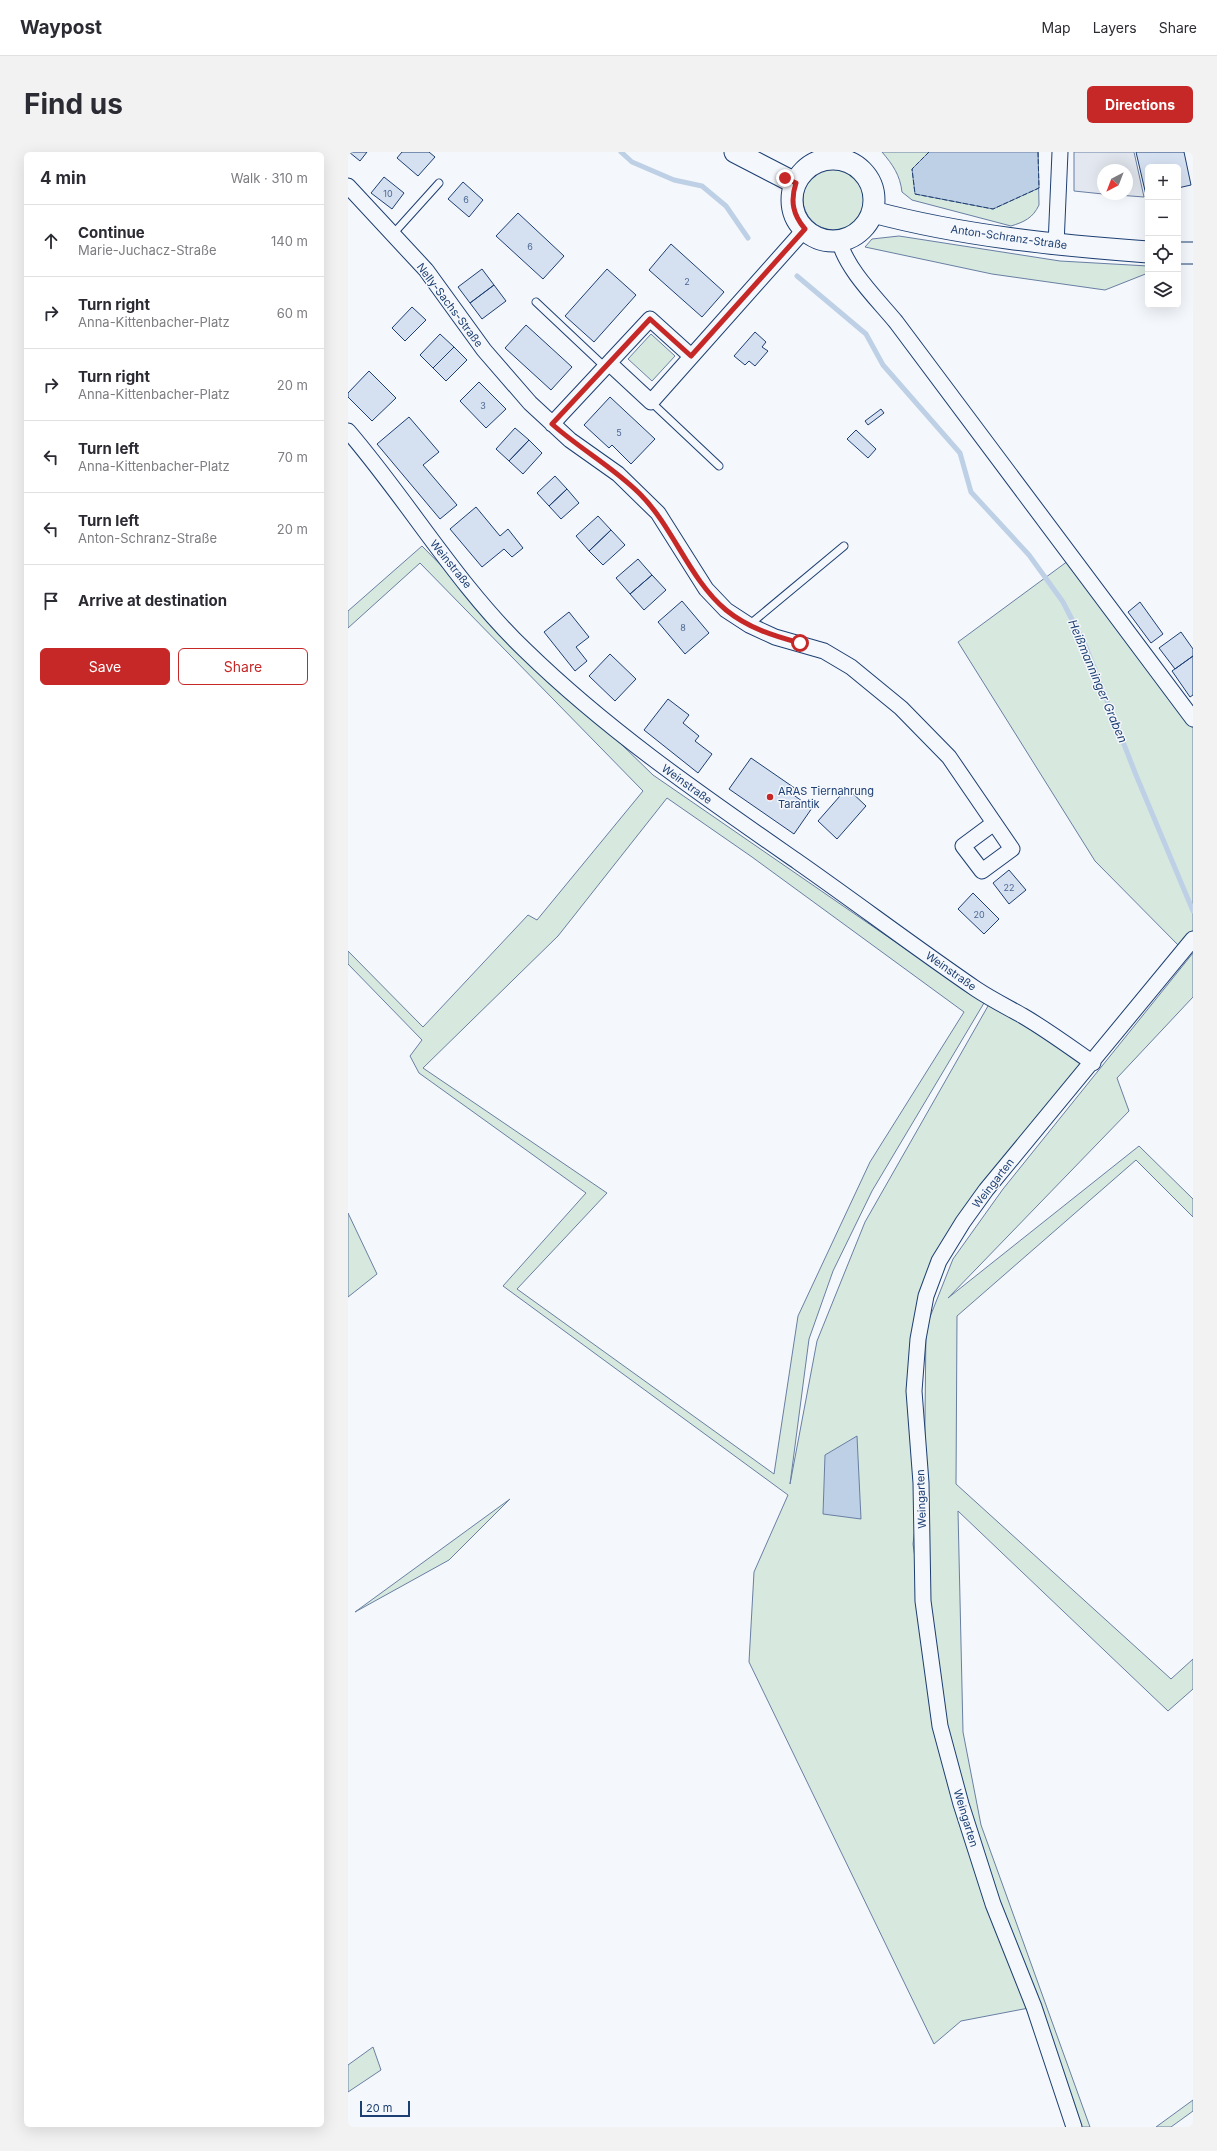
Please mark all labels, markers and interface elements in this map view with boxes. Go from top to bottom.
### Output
text: Waypost [20,16,102,39]
text: Map [1042,19,1071,36]
text: Layers [1093,19,1137,36]
text: Share [1159,19,1197,36]
button: Directions [1087,86,1193,123]
text: Find us [24,87,123,121]
north arrow [1097,164,1133,200]
map controls [1145,164,1181,308]
button: + [1145,164,1181,200]
text: 4 min [40,168,86,188]
route end [776,169,794,187]
text: Walk · 310 m [231,170,308,186]
house number: 10 [383,188,393,199]
house number: 6 [463,194,469,205]
button: − [1145,200,1181,236]
street label: Anton-Schranz-Straße [950,222,1068,252]
text: Continue [78,223,145,242]
icon: ahead [40,230,62,252]
text: 140 m [271,233,308,249]
button: locate [1145,236,1181,272]
house number: 6 [527,241,533,252]
text: Marie-Juchacz-Straße [78,242,217,258]
street label: Nelly-Sachs-Straße [414,260,486,350]
button: layers [1145,272,1181,308]
house number: 2 [684,276,690,287]
text: Turn right [78,295,150,314]
icon: right [40,302,62,324]
text: 60 m [277,305,308,321]
text: Anna-Kittenbacher-Platz [78,314,230,330]
text: Turn right [78,367,150,386]
icon: right [40,374,62,396]
text: 20 m [277,377,308,393]
text: Anna-Kittenbacher-Platz [78,386,230,402]
house number: 3 [480,400,486,411]
house number: 5 [616,427,622,438]
text: Turn left [78,439,139,458]
icon: left [40,446,62,468]
text: 70 m [278,449,308,465]
text: Anna-Kittenbacher-Platz [78,458,230,474]
text: Turn left [78,511,139,530]
icon: left [40,518,62,540]
text: 20 m [277,521,308,537]
text: Anton-Schranz-Straße [78,530,217,546]
street label: Weinstraße [427,537,475,591]
icon: arrive [40,590,62,612]
text: Arrive at destination [78,591,227,610]
water label: Heißmanninger Graben [1065,617,1131,745]
house number: 8 [680,622,686,633]
route start [791,634,809,652]
button: Save [40,648,170,685]
button: Share [178,648,308,685]
street label: Weinstraße [659,761,715,807]
place label: ARAS Tiernahrung Tarantik [778,784,874,811]
marker: ARAS Tiernahrung Tarantik [765,792,775,802]
house number: 22 [1004,882,1014,893]
house number: 20 [973,909,985,920]
street label: Weinstraße [923,948,979,994]
street label: Weingarten [969,1155,1017,1211]
street label: Weingarten [913,1469,929,1529]
street label: Weingarten [951,1788,981,1848]
scale bar [360,2099,410,2118]
text: 20 m [366,2101,392,2115]

